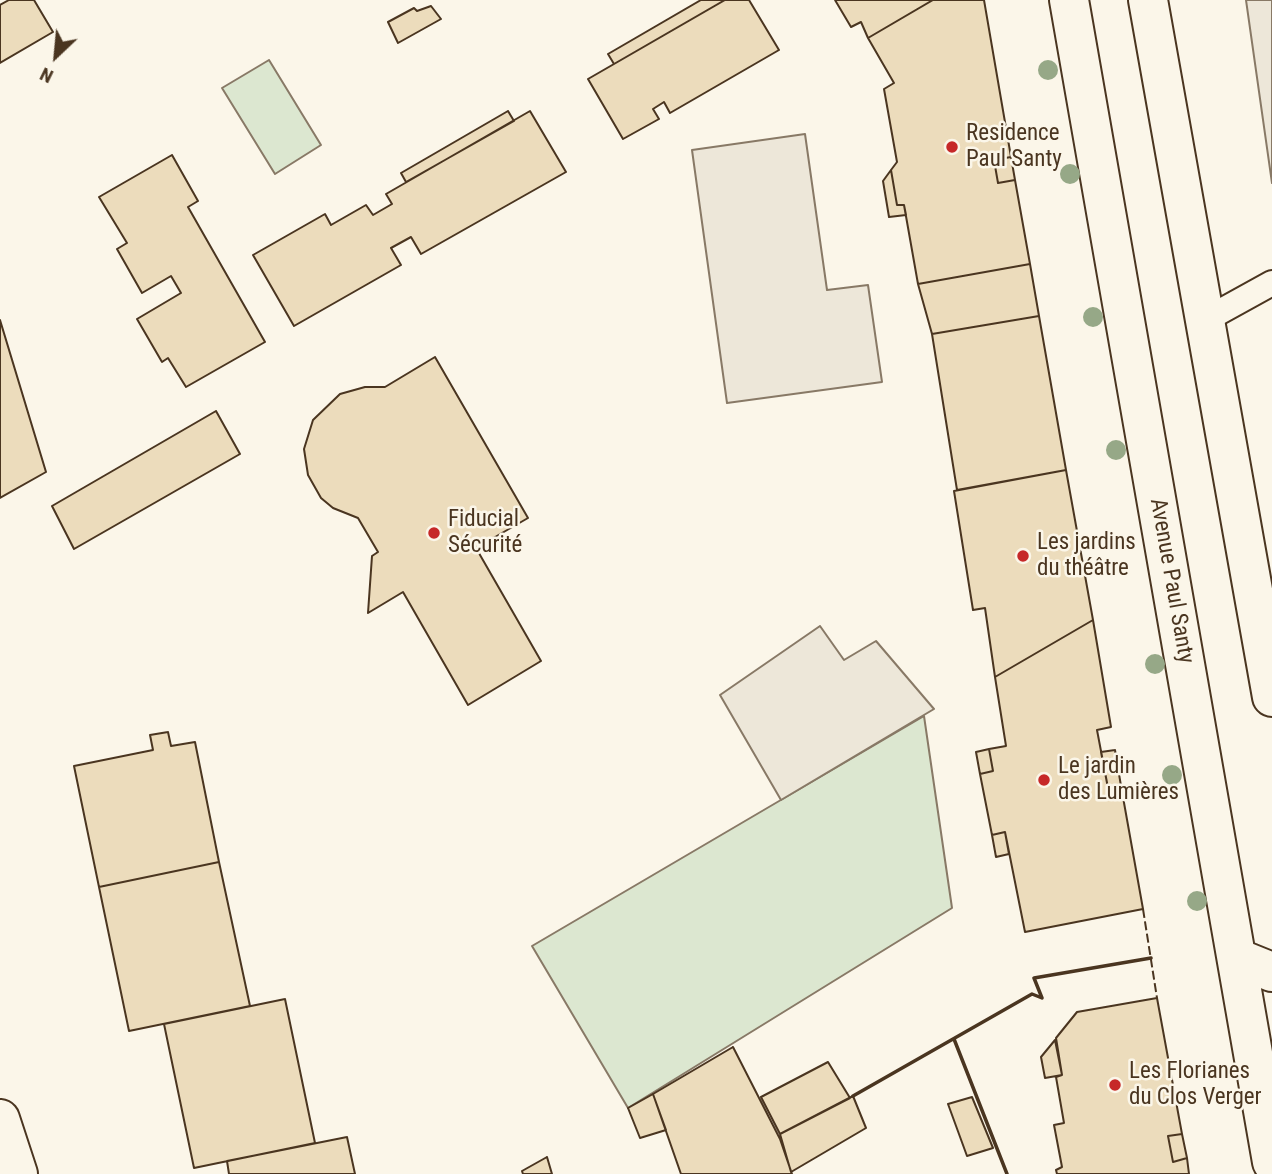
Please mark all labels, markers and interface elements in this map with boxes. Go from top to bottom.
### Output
north arrow [21,21,91,91]
text: N [36,62,57,88]
place label: Residence Paul Santy [966,120,1062,174]
marker: Residence Paul Santy [944,139,960,155]
street label: Avenue Paul Santy [1143,496,1199,666]
place label: Fiducial Sécurité [448,506,522,560]
marker: Fiducial Sécurité [426,525,442,541]
place label: Les jardins du théâtre [1037,529,1136,583]
marker: Les jardins du théâtre [1015,548,1031,564]
place label: Le jardin des Lumières [1058,753,1179,807]
marker: Le jardin des Lumières [1036,772,1052,788]
place label: Les Florianes du Clos Verger [1129,1058,1262,1112]
marker: Les Florianes du Clos Verger [1107,1077,1123,1093]

